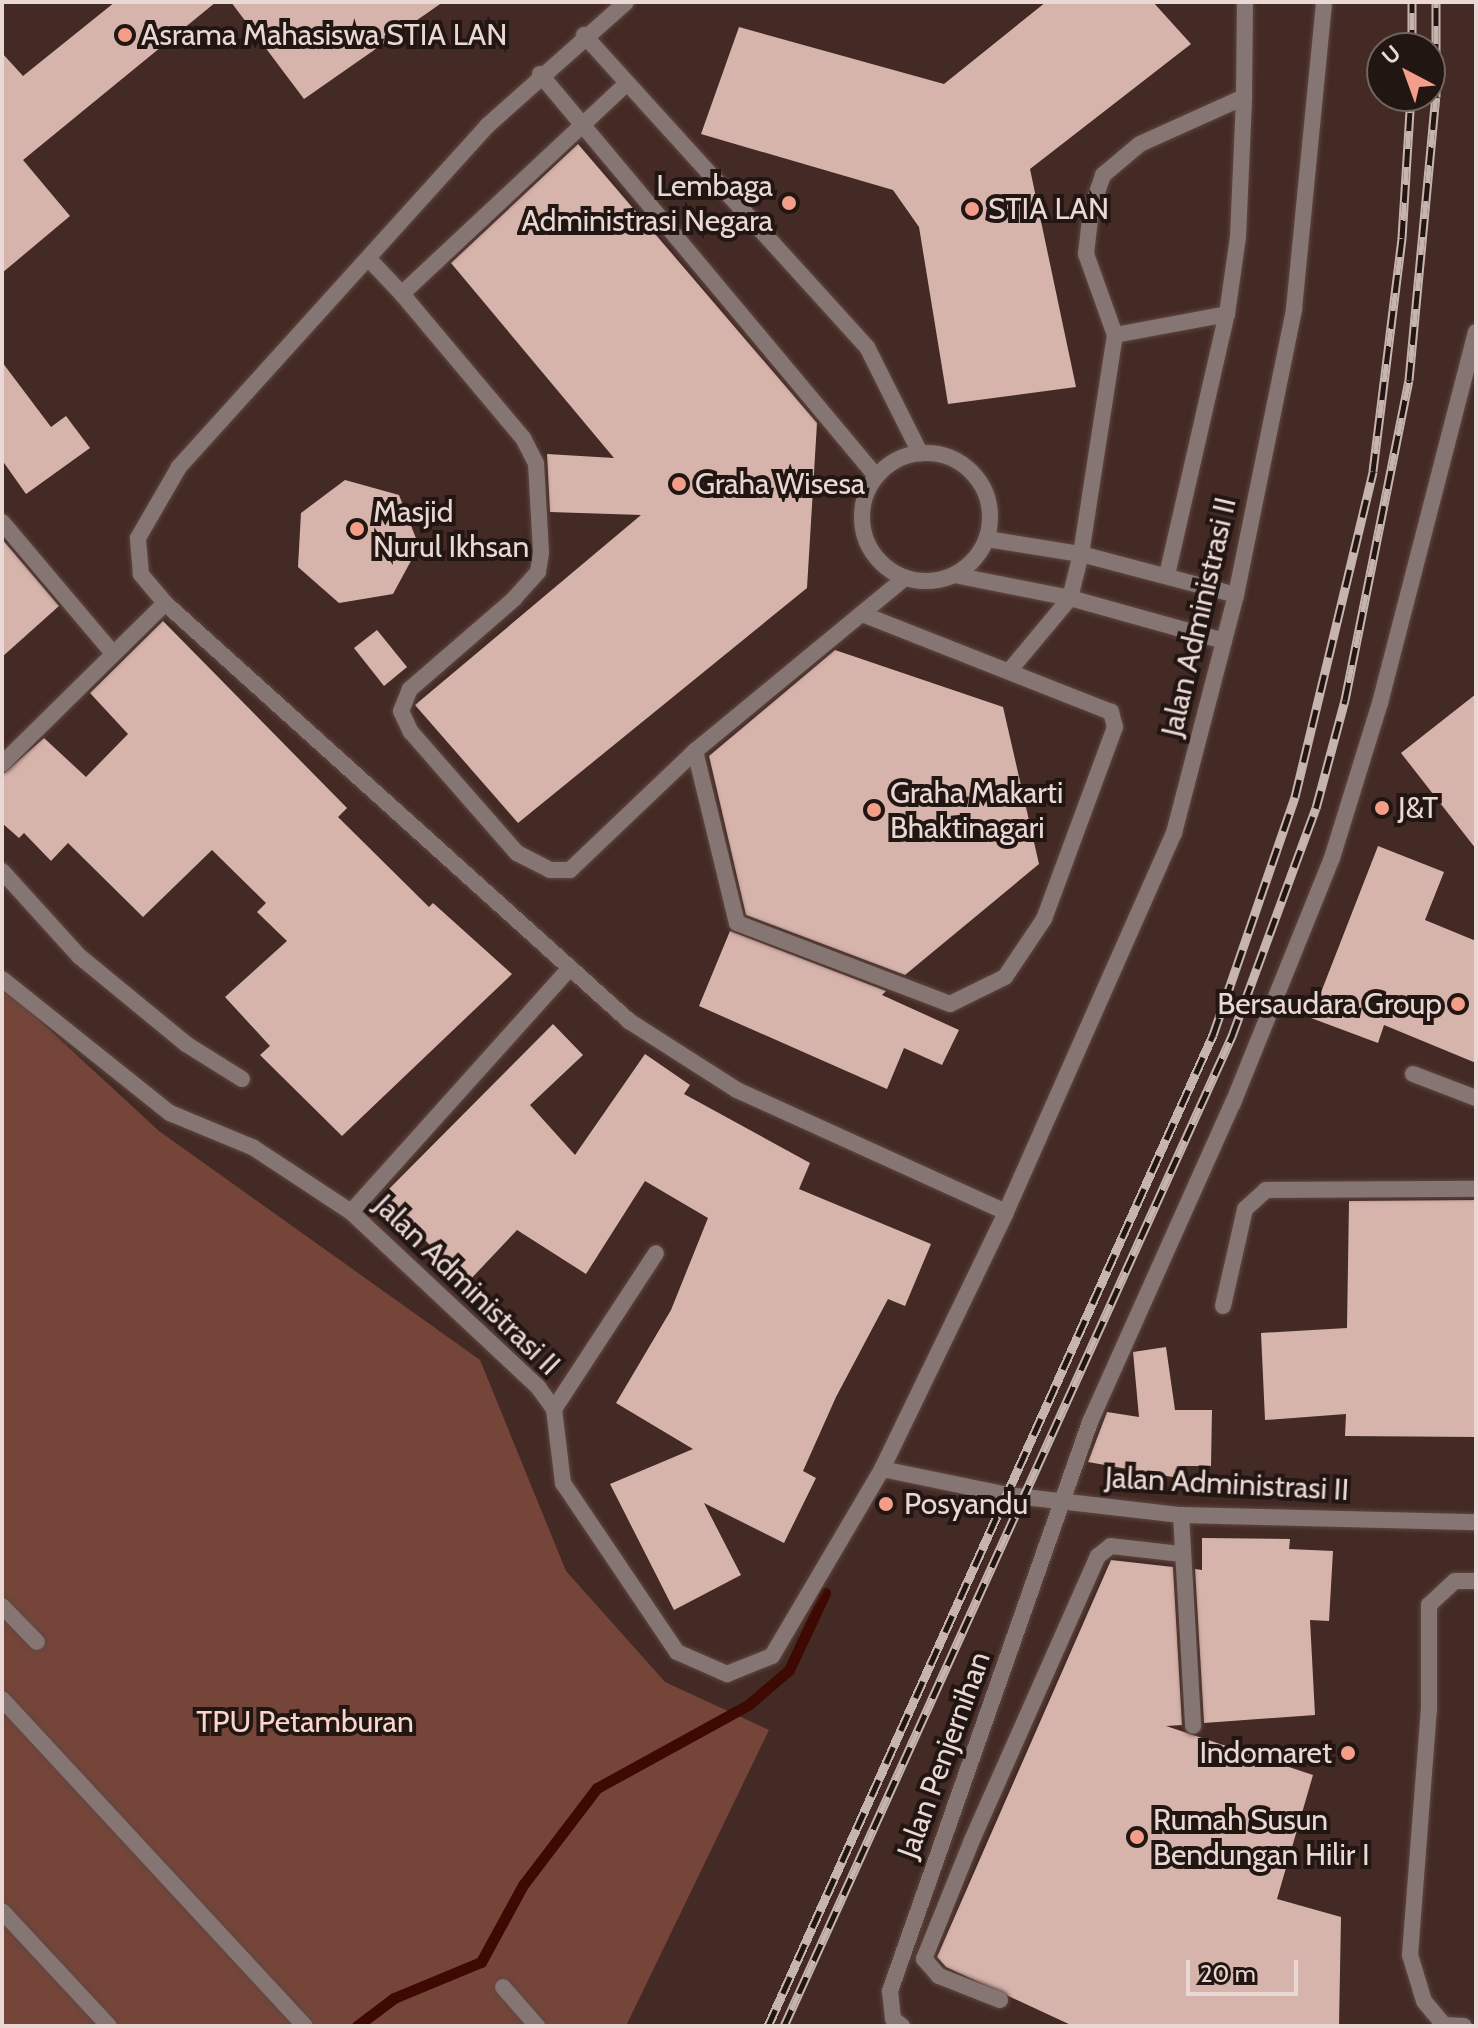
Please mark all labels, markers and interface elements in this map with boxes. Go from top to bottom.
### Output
place label: Asrama Mahasiswa STIA LAN [141,17,507,53]
marker: Asrama Mahasiswa STIA LAN [116,26,134,44]
north arrow [1366,32,1446,112]
text: U [1376,40,1406,70]
place label: Lembaga Administrasi Negara [522,168,773,238]
place label: STIA LAN [988,191,1109,227]
marker: Lembaga Administrasi Negara [780,194,798,212]
marker: STIA LAN [963,200,981,218]
place label: Graha Wisesa [695,466,865,502]
marker: Graha Wisesa [670,475,688,493]
place label: Masjid Nurul Ikhsan [373,494,529,564]
street label: Jalan Administrasi II [1154,494,1244,740]
marker: Masjid Nurul Ikhsan [348,520,366,538]
place label: Graha Makarti Bhaktinagari [890,775,1063,846]
place label: J&T [1398,790,1438,826]
marker: J&T [1373,799,1391,817]
marker: Graha Makarti Bhaktinagari [865,801,883,819]
place label: Bersaudara Group [1217,986,1442,1022]
marker: Bersaudara Group [1449,995,1467,1013]
street label: Jalan Administrasi II [367,1187,567,1383]
street label: Jalan Administrasi II [1104,1460,1350,1508]
place label: Posyandu [904,1486,1028,1522]
marker: Posyandu [875,1493,897,1515]
street label: Jalan Penjernihan [890,1647,998,1863]
park label: TPU Petamburan [196,1704,414,1740]
place label: Indomaret [1199,1735,1332,1771]
marker: Indomaret [1339,1744,1357,1762]
place label: Rumah Susun Bendungan Hilir I [1153,1802,1370,1872]
marker: Rumah Susun Bendungan Hilir I [1128,1828,1146,1846]
scale bar [1190,1944,1302,1994]
text: 20 m [1200,1959,1256,1988]

